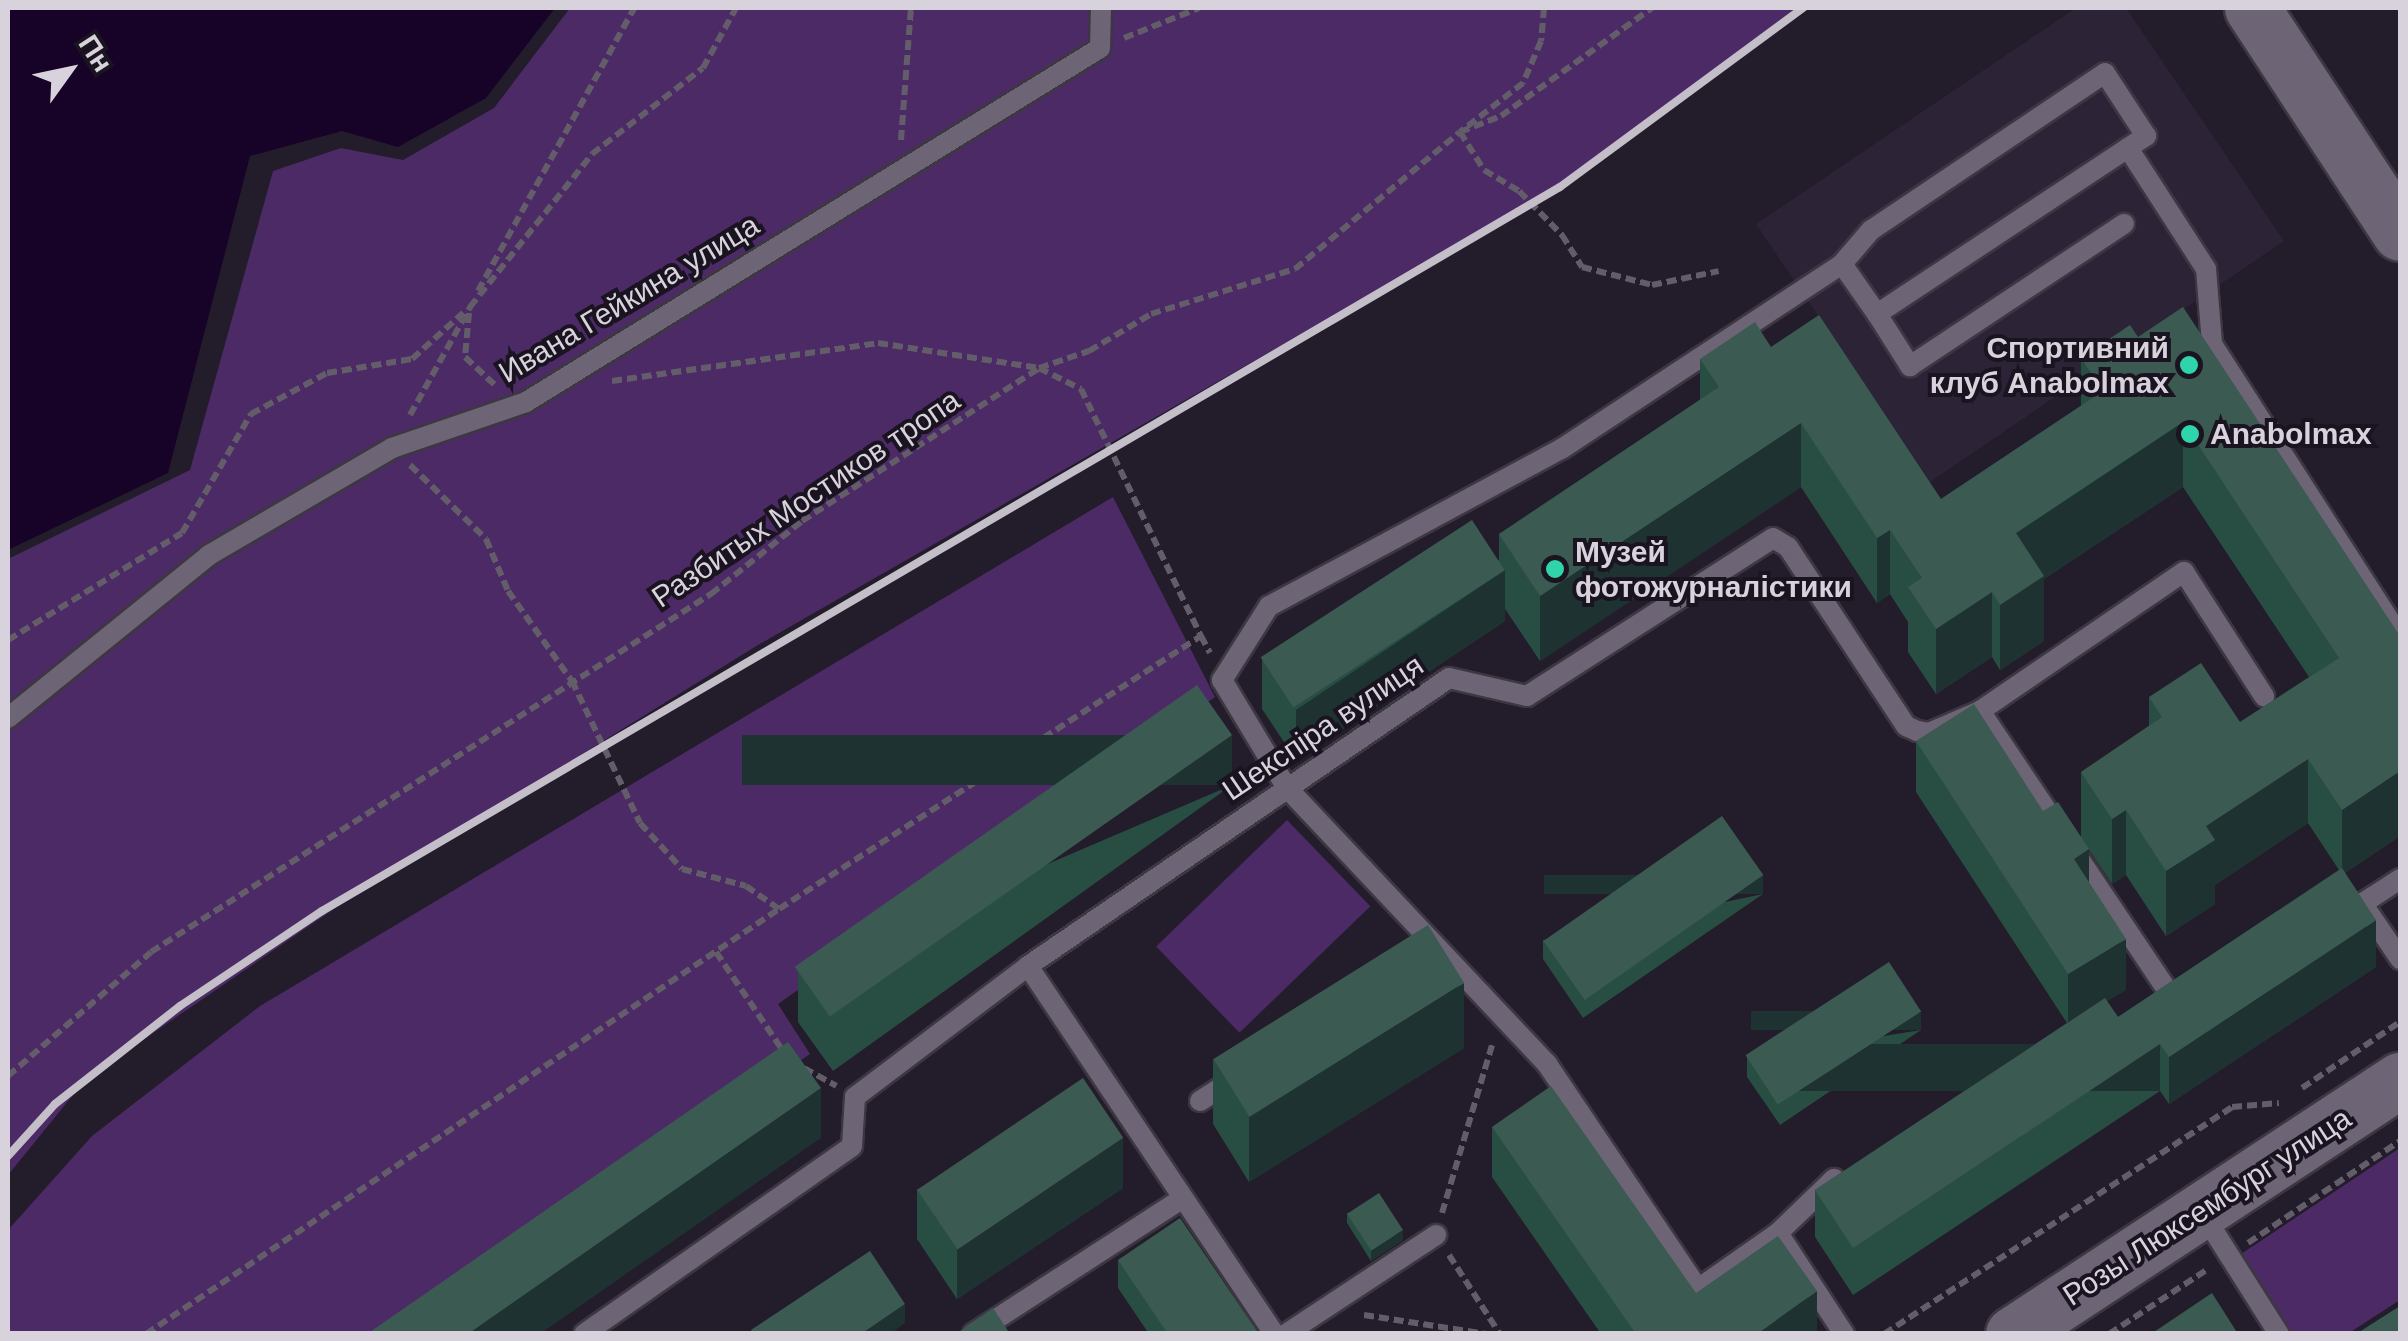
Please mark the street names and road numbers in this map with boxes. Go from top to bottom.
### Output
street label: Ивана Гейкина улица [492,207,766,391]
street label: Разбитых Мостиков тропа [645,382,967,616]
street label: Шекспіра вулиця [1216,647,1430,809]
street label: Розы Люксембург улица [2056,1100,2358,1314]

